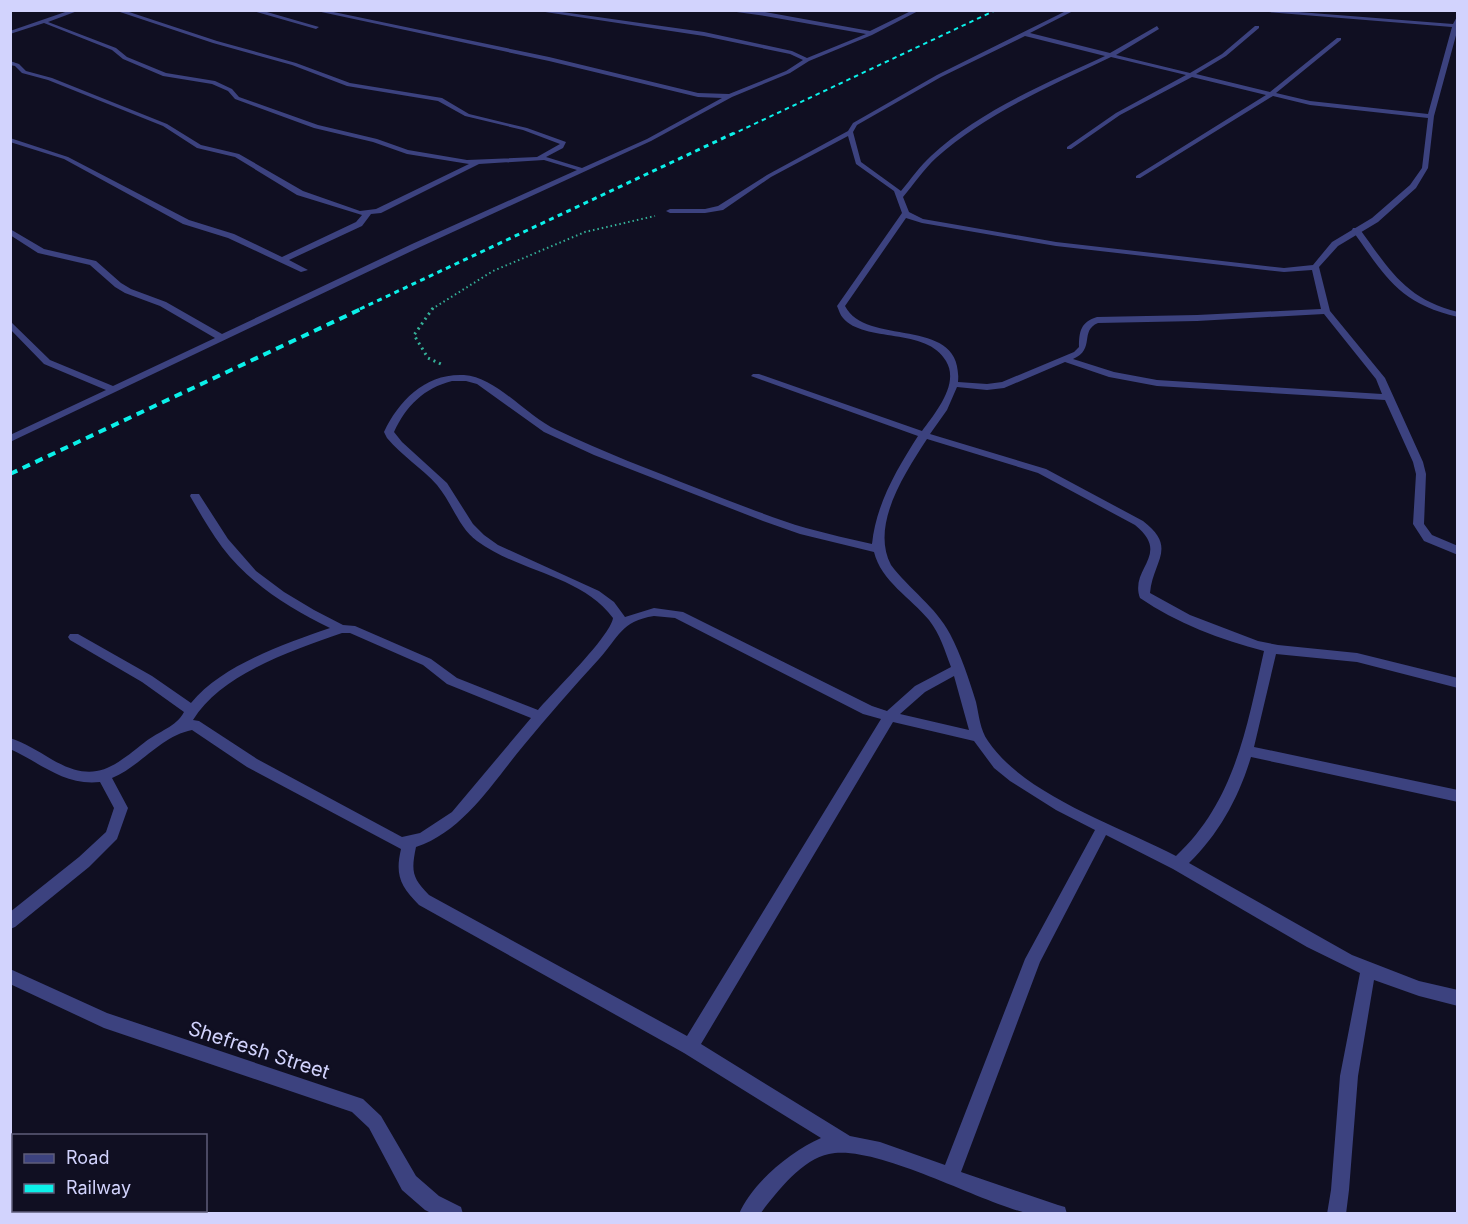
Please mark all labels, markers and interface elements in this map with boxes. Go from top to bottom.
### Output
street label: Shefresh Street [185,1016,333,1084]
legend [12,1134,207,1212]
text: Road [66,1147,109,1168]
text: Railway [66,1177,131,1198]

